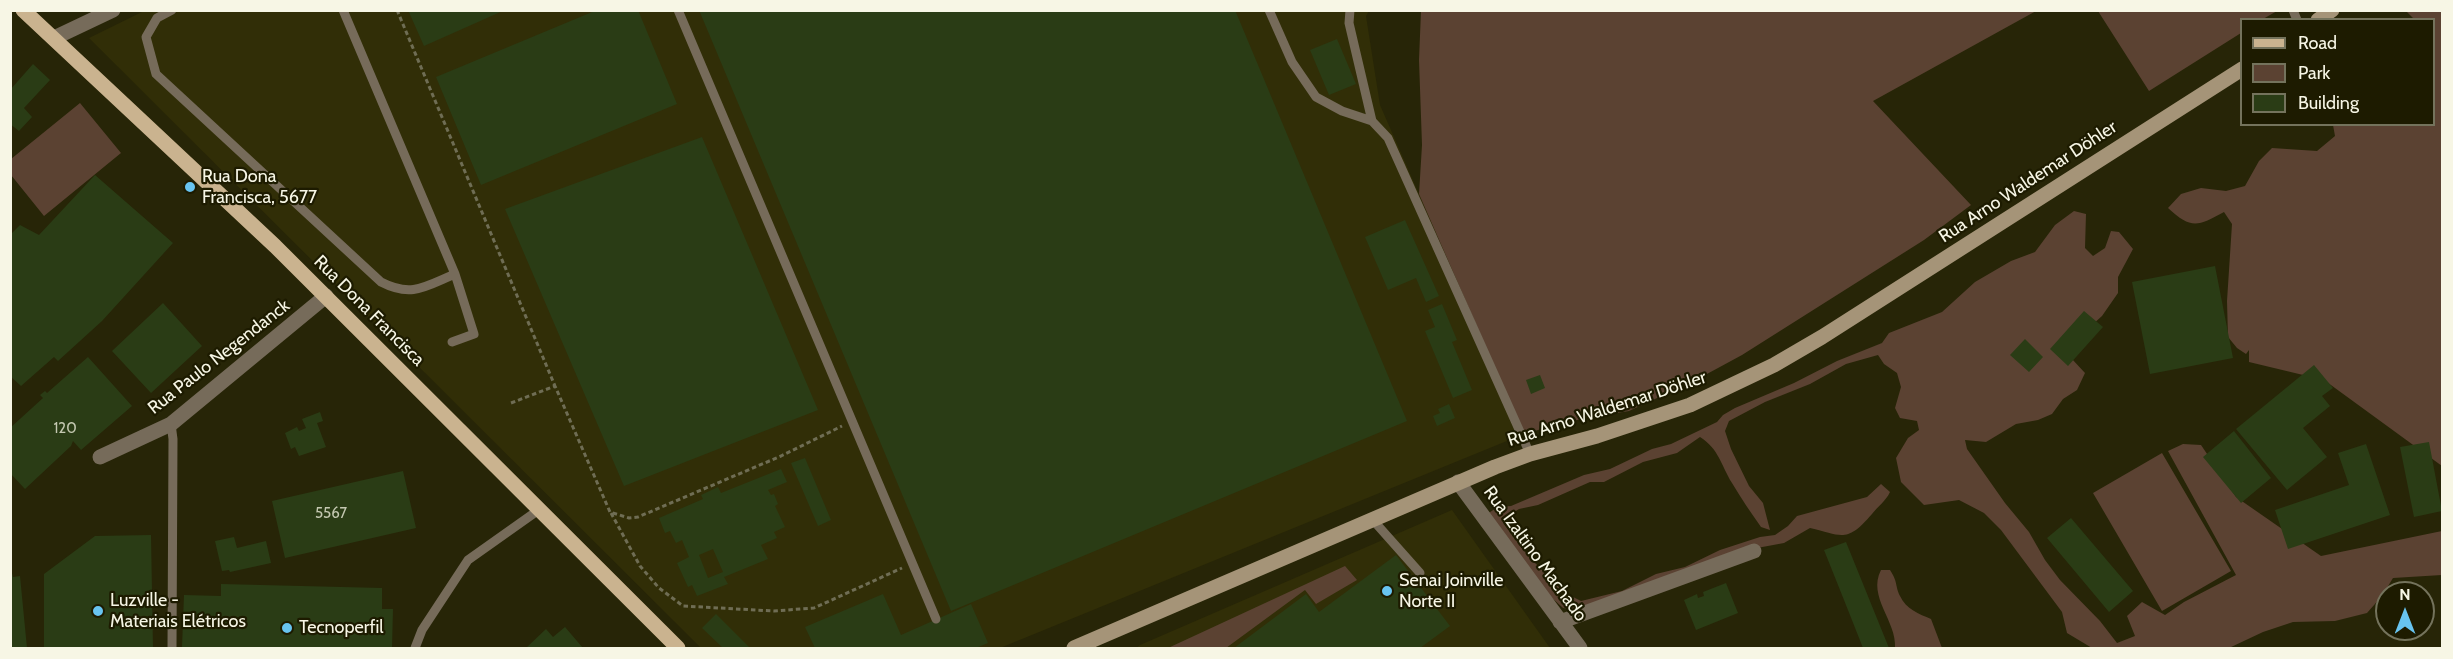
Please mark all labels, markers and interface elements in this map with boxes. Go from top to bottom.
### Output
legend [2240,18,2435,126]
text: Road [2298,32,2337,54]
text: Park [2298,62,2330,84]
text: Building [2298,92,2359,114]
street label: Rua Arno Waldemar Döhler [1935,116,2121,248]
place label: Rua Dona Francisca, 5677 [202,166,317,208]
marker: Rua Dona Francisca, 5677 [183,180,197,194]
street label: Rua Dona Francisca [309,251,429,371]
street label: Rua Paulo Negendanck [144,295,294,419]
street label: Rua Arno Waldemar Döhler [1505,367,1709,451]
house number: 120 [53,420,77,438]
street label: Rua Izaltino Machado [1479,482,1591,626]
house number: 5567 [315,505,347,523]
place label: Senai Joinville Norte II [1399,570,1503,612]
north arrow [2375,581,2435,641]
marker: Senai Joinville Norte II [1380,584,1394,598]
text: N [2399,585,2411,604]
place label: Luzville - Materiais Elétricos [110,590,246,632]
marker: Luzville - Materiais Elétricos [91,604,105,618]
place label: Tecnoperfil [299,617,383,639]
marker: Tecnoperfil [280,621,294,635]

